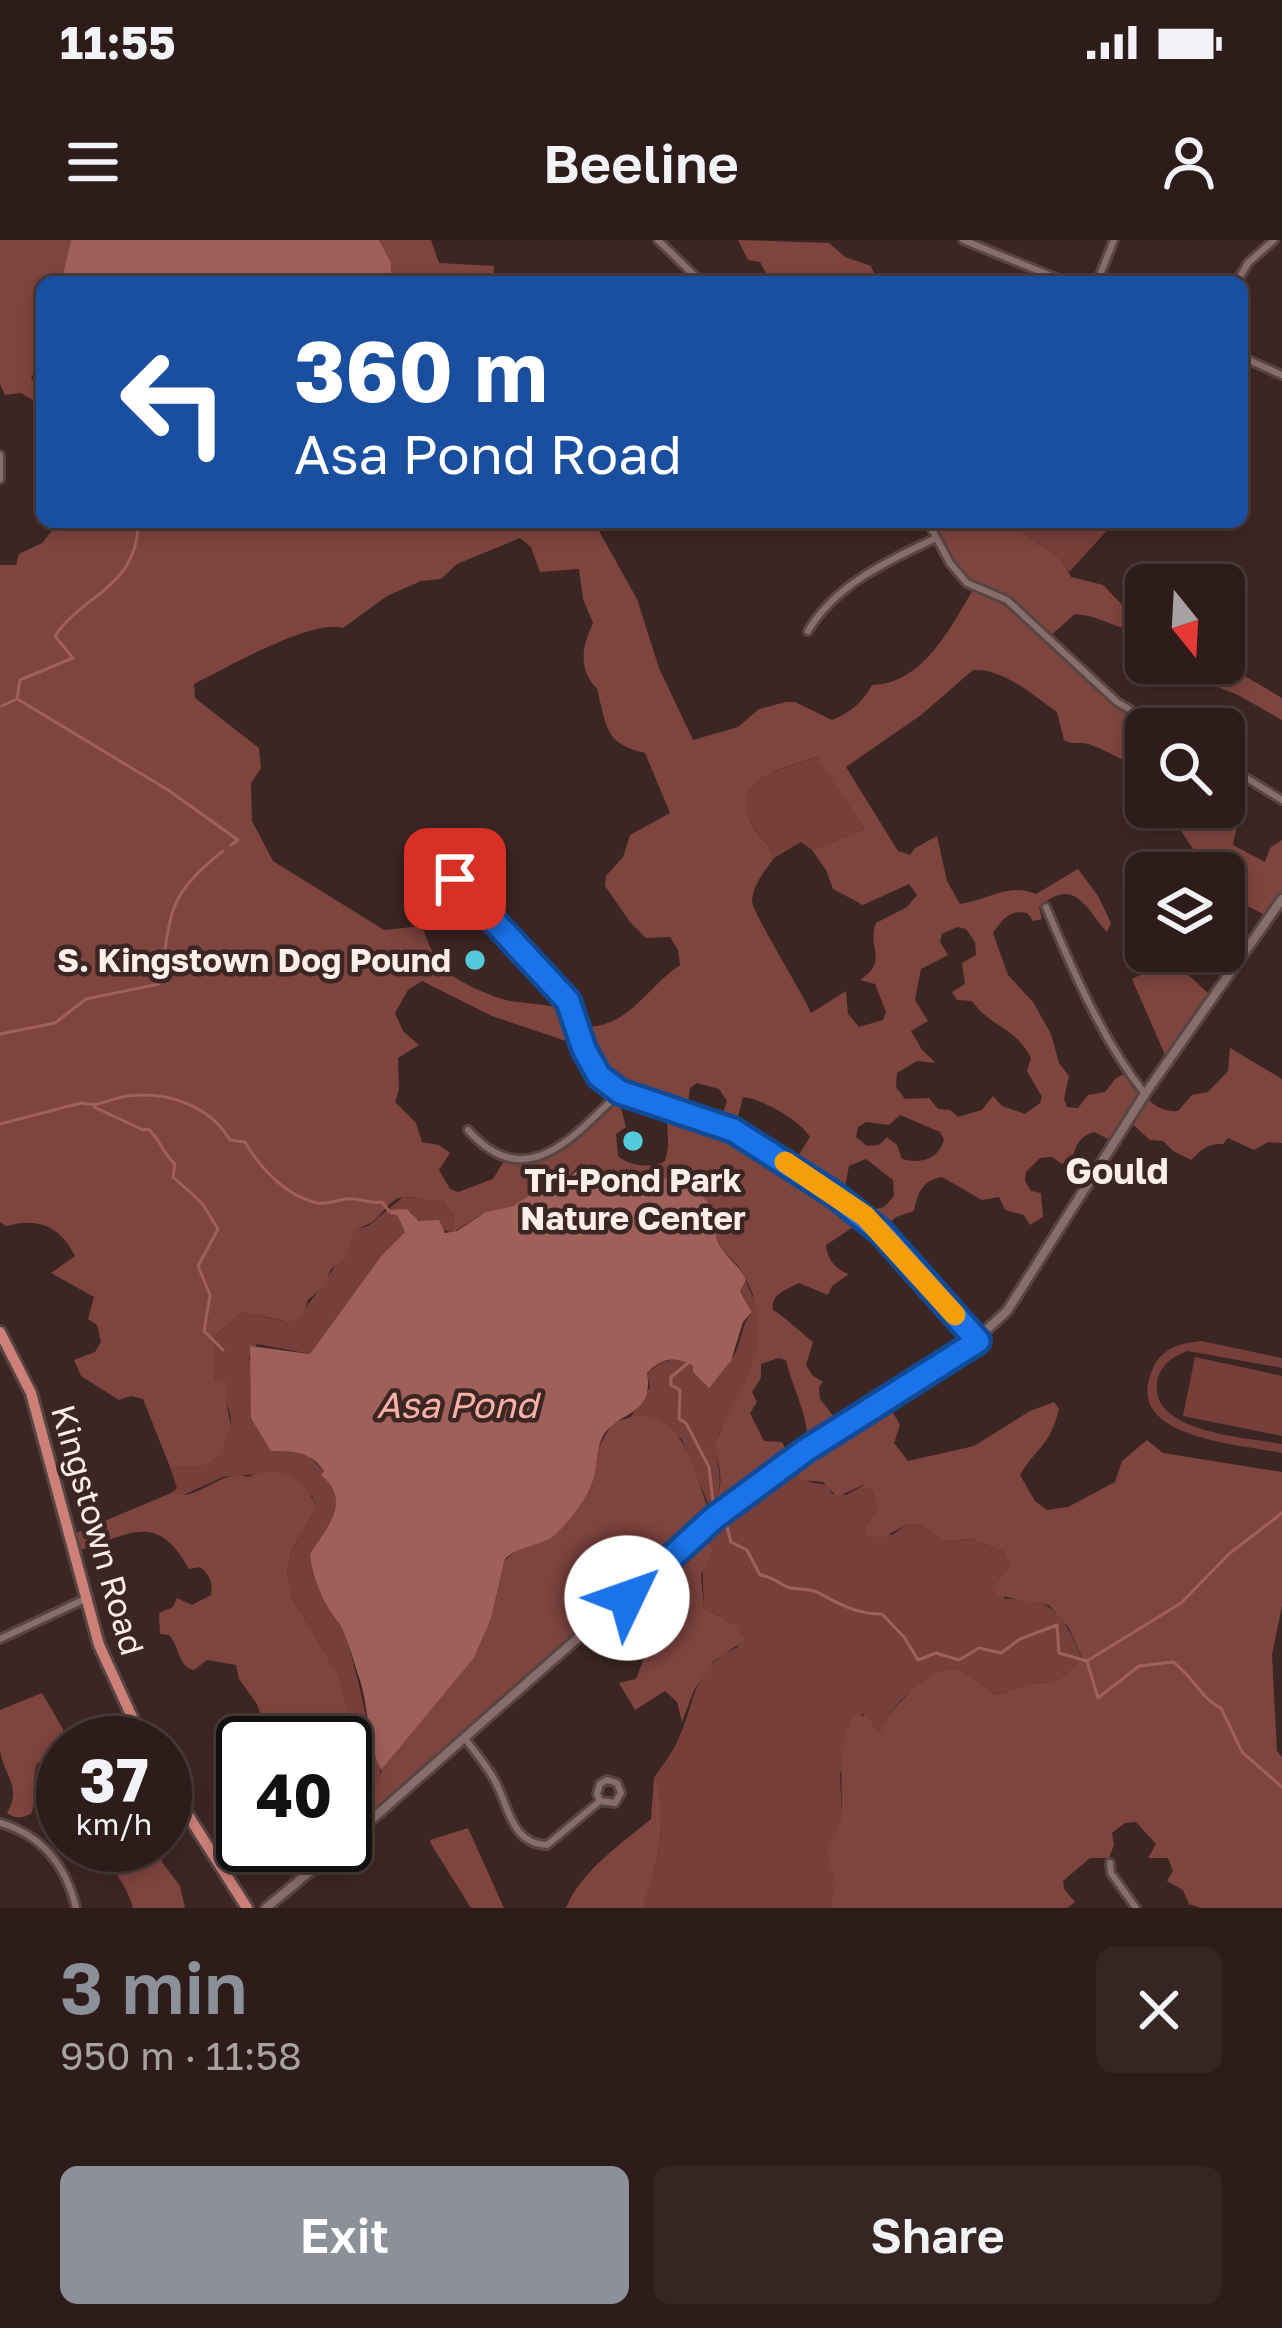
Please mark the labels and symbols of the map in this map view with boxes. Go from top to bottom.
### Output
north arrow [1125,564,1245,684]
pin [404,828,506,930]
place label: S. Kingstown Dog Pound [57,940,451,979]
marker: S. Kingstown Dog Pound [462,947,488,973]
marker: Tri-Pond Park Nature Center [620,1128,646,1154]
district label: Gould [1065,1149,1169,1192]
place label: Tri-Pond Park Nature Center [520,1160,746,1237]
water label: Asa Pond [376,1383,542,1426]
street label: Kingstown Road [44,1400,153,1659]
position arrow [564,1535,690,1661]
speed limit sign: 40 [216,1716,372,1872]

